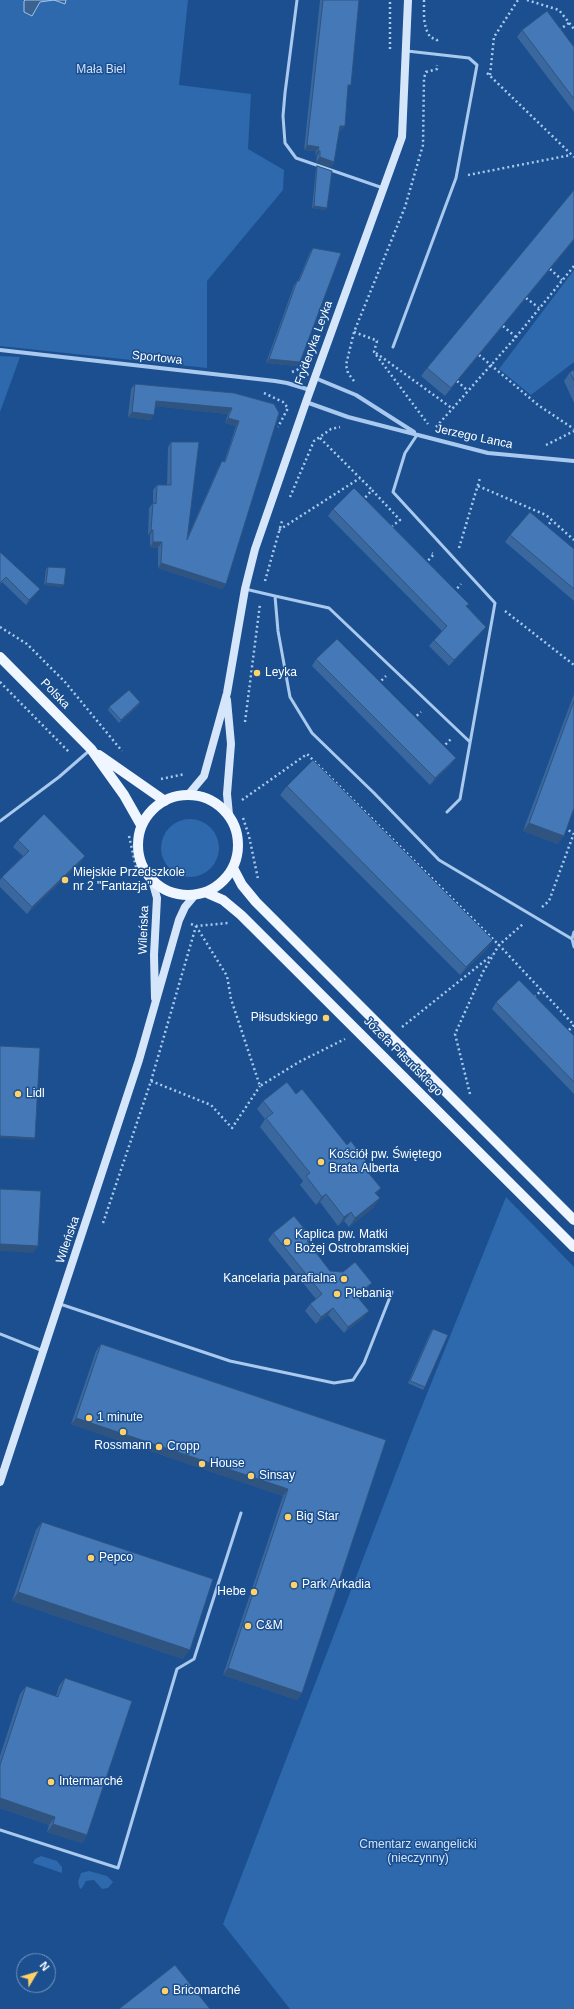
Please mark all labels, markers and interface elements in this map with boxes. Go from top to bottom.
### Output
park label: Mała Biel [76,63,126,77]
street label: Fryderyka Leyka [292,299,336,387]
street label: Sportowa [131,348,183,368]
street label: Jerzego Lanca [434,422,514,452]
place label: Leyka [265,666,297,680]
marker: Leyka [252,668,262,678]
street label: Polska [37,676,73,712]
place label: Miejskie Przedszkole nr 2 "Fantazja" [73,866,185,894]
marker: Miejskie Przedszkole nr 2 "Fantazja" [60,875,70,885]
street label: Wileńska [136,905,152,955]
place label: Piłsudskiego [251,1011,318,1025]
marker: Piłsudskiego [321,1013,331,1023]
street label: Józefa Piłsudskiego [360,1014,446,1100]
place label: Lidl [26,1087,45,1101]
marker: Lidl [13,1089,23,1099]
place label: Kościół pw. Świętego Brata Alberta [329,1148,442,1176]
marker: Kościół pw. Świętego Brata Alberta [316,1157,326,1167]
street label: Wileńska [53,1215,83,1265]
place label: Kaplica pw. Matki Bożej Ostrobramskiej [295,1228,409,1256]
marker: Kaplica pw. Matki Bożej Ostrobramskiej [282,1237,292,1247]
place label: Kancelaria parafialna [223,1272,336,1286]
marker: Kancelaria parafialna [339,1274,349,1284]
place label: Plebania [345,1287,392,1301]
marker: Plebania [332,1289,342,1299]
place label: 1 minute [97,1411,143,1425]
marker: 1 minute [84,1413,94,1423]
marker: Rossmann [118,1427,128,1437]
place label: Rossmann [94,1439,152,1453]
place label: Cropp [167,1440,200,1454]
marker: Cropp [154,1442,164,1452]
place label: House [210,1457,245,1471]
marker: House [197,1459,207,1469]
place label: Sinsay [259,1469,295,1483]
marker: Sinsay [246,1471,256,1481]
place label: Big Star [296,1510,339,1524]
marker: Big Star [283,1512,293,1522]
place label: Pepco [99,1551,133,1565]
marker: Pepco [86,1553,96,1563]
place label: Park Arkadia [302,1578,371,1592]
marker: Park Arkadia [289,1580,299,1590]
place label: Hebe [217,1585,246,1599]
marker: Hebe [249,1587,259,1597]
place label: C&M [256,1619,283,1633]
marker: C&M [243,1621,253,1631]
place label: Intermarché [59,1775,123,1789]
marker: Intermarché [46,1777,56,1787]
park label: Cmentarz ewangelicki (nieczynny) [359,1838,477,1866]
north arrow [16,1953,56,1993]
text: N [37,1959,52,1973]
place label: Bricomarché [173,1984,240,1998]
marker: Bricomarché [160,1986,170,1996]

